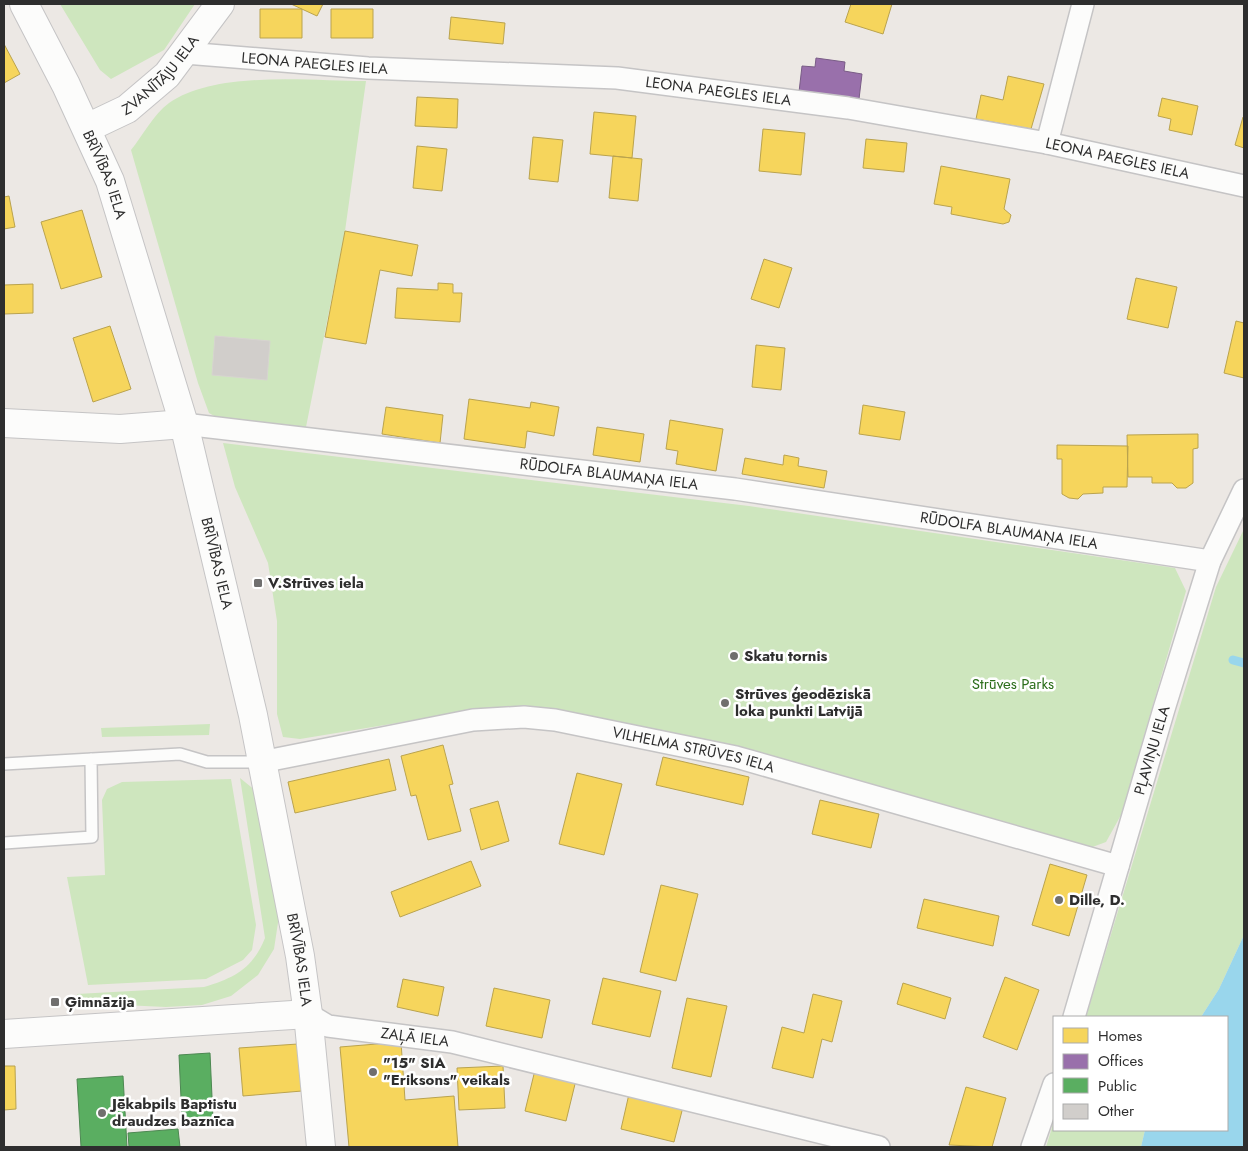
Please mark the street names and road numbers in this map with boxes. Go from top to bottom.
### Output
street label: ZVANĪTĀJU IELA [118,30,204,121]
street label: LEONA PAEGLES IELA [241,47,388,80]
street label: LEONA PAEGLES IELA [644,71,793,112]
street label: BRĪVĪBAS IELA [77,127,132,222]
street label: LEONA PAEGLES IELA [1043,132,1192,185]
street label: RŪDOLFA BLAUMAŅA IELA [519,453,700,496]
street label: RŪDOLFA BLAUMAŅA IELA [919,506,1100,555]
street label: BRĪVĪBAS IELA [195,515,239,612]
street label: PĻAVIŅU IELA [1129,703,1175,797]
street label: VILHELMA STRŪVES IELA [610,721,777,779]
street label: BRĪVĪBAS IELA [281,911,318,1008]
street label: ZAĻĀ IELA [379,1022,451,1053]

